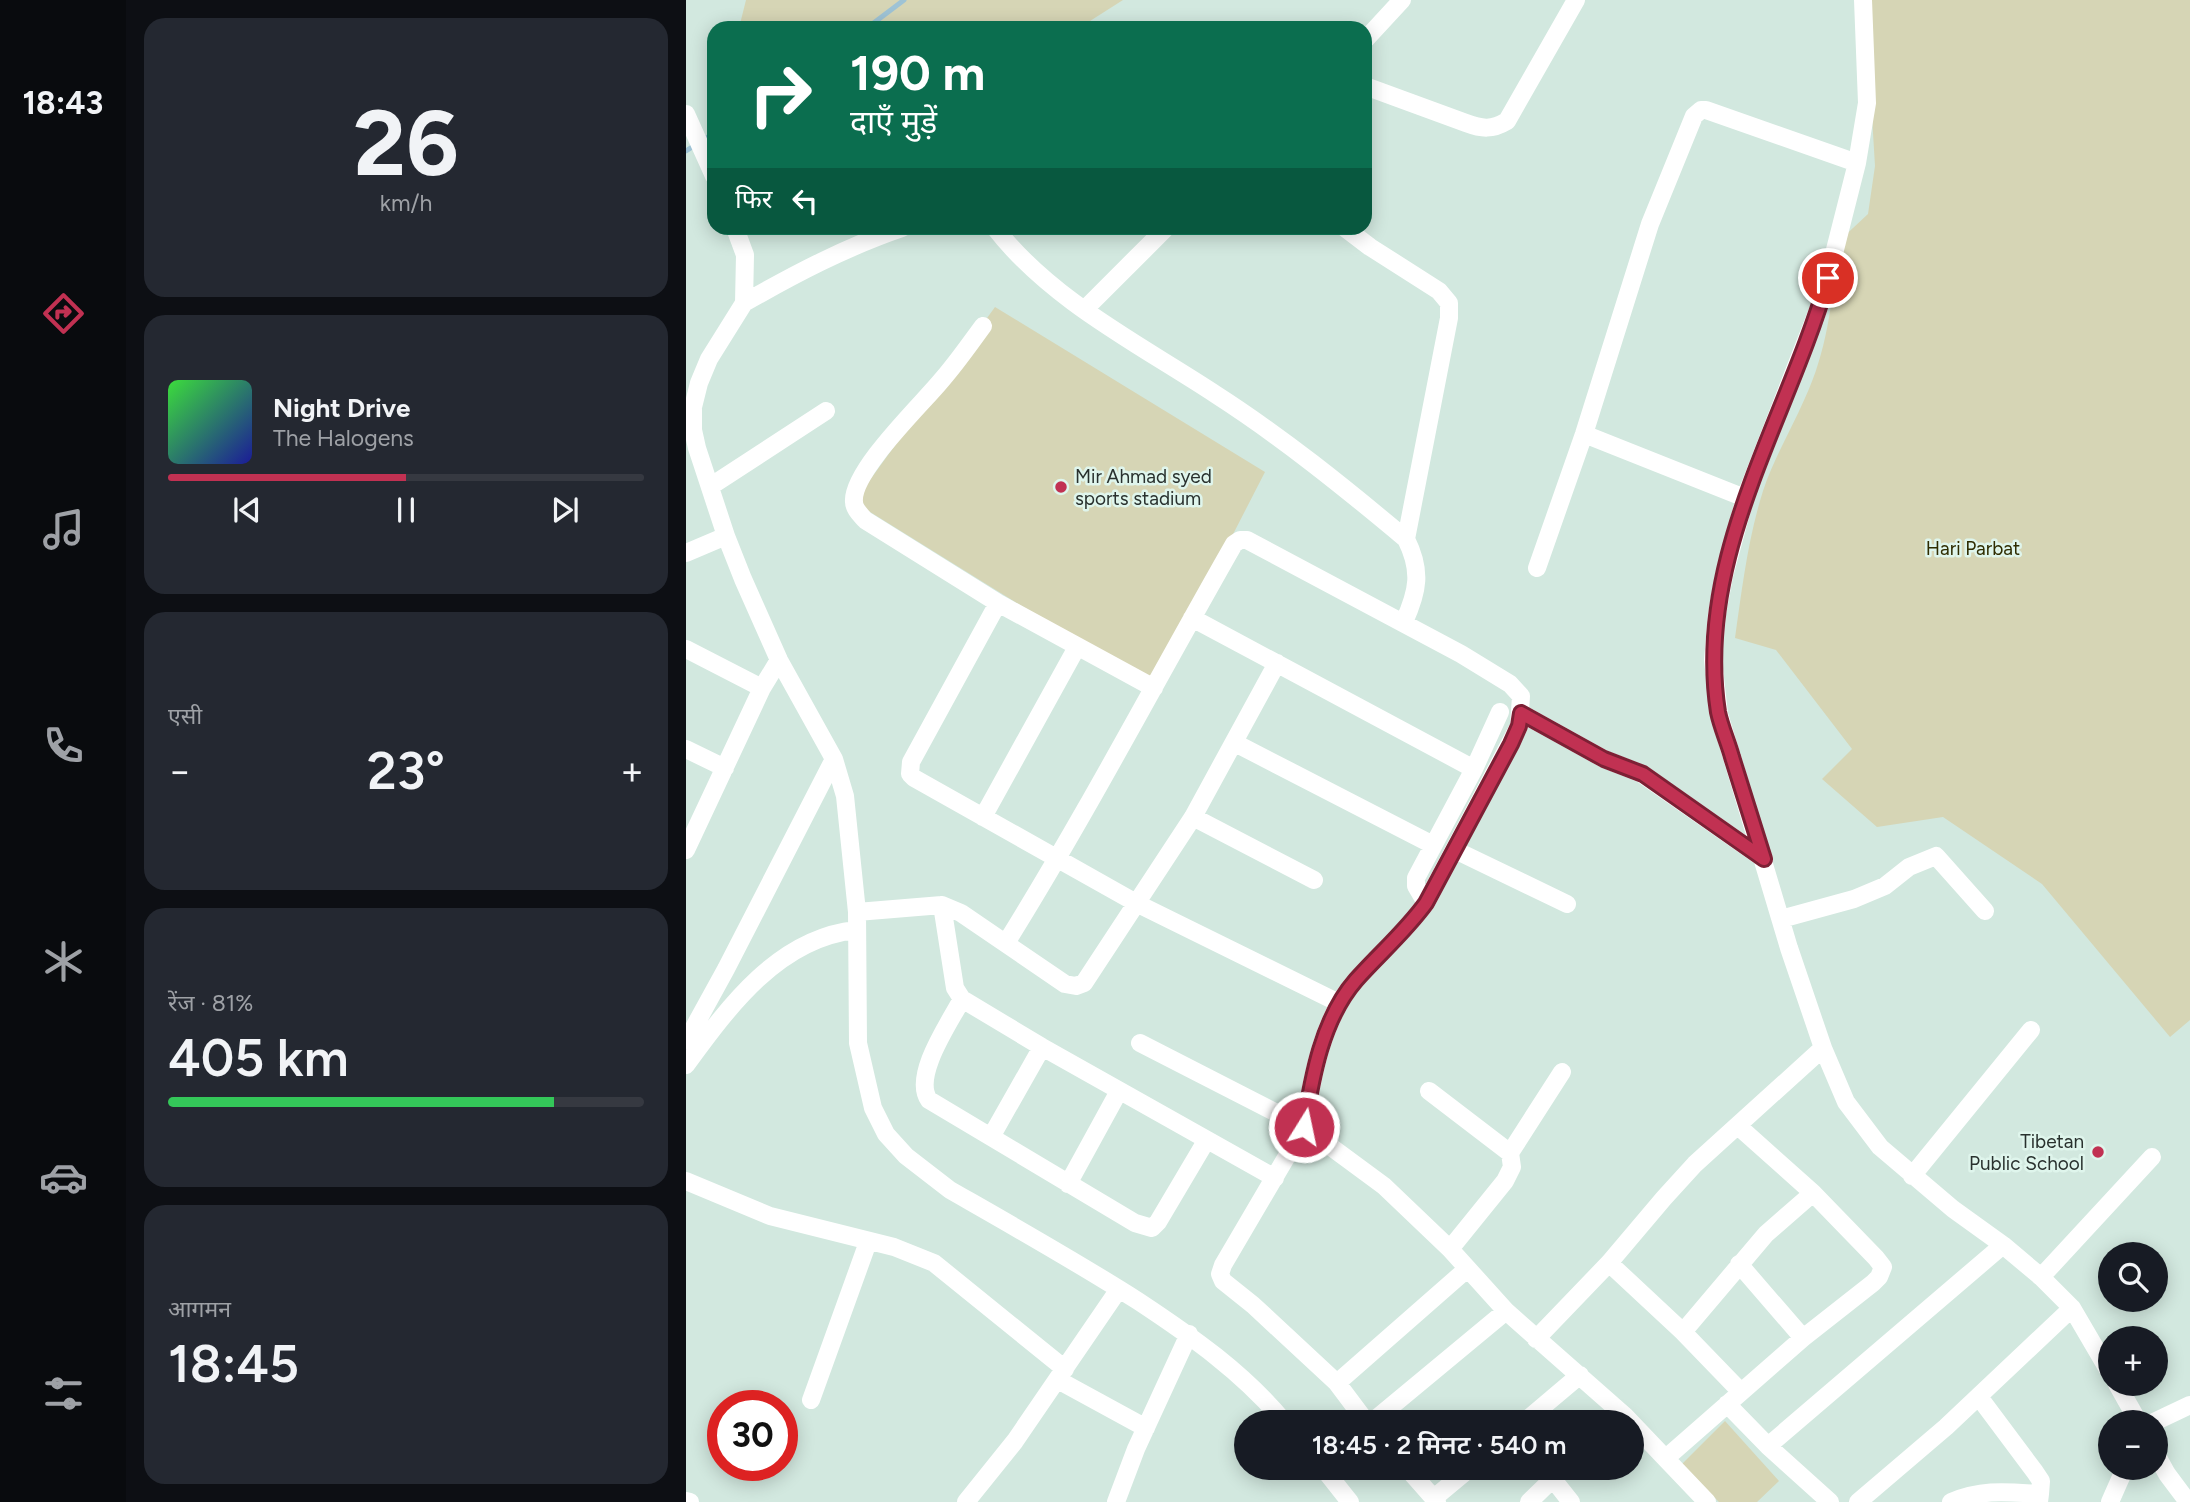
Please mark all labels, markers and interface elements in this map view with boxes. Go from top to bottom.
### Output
text: 190 m [850,43,985,102]
icon: right [735,49,826,140]
text: 18:43 [23,84,103,122]
text: 26 [353,89,459,198]
text: दाएँ मुड़ें [850,103,937,141]
icon: left [786,182,824,220]
text: फिर [735,183,772,215]
text: km/h [380,189,432,217]
pin [1798,248,1858,308]
icon: arrive [1809,259,1847,297]
icon: directions [39,289,88,338]
text: Night Drive [273,392,410,424]
text: The Halogens [273,424,414,452]
place label: Mir Ahmad syed sports stadium [1075,465,1212,510]
marker: Mir Ahmad syed sports stadium [1053,479,1069,495]
icon: previous [228,491,266,529]
icon: pause [387,491,425,529]
icon: next [546,491,584,529]
icon: music [39,505,88,554]
park label: Hari Parbat [1926,537,2020,560]
text: एसी [168,702,202,730]
icon: phone [39,721,88,770]
text: 23° [367,740,445,802]
text: − [168,748,192,794]
text: + [620,748,644,794]
icon: climate [39,937,88,986]
text: रेंज · 81% [168,989,253,1017]
text: 405 km [168,1027,349,1089]
position arrow [1267,1090,1341,1164]
place label: Tibetan Public School [1969,1130,2084,1175]
marker: Tibetan Public School [2090,1144,2106,1160]
icon: car [39,1153,88,1202]
map controls [2098,1242,2168,1480]
button: search [2098,1242,2168,1312]
text: आगमन [168,1295,231,1323]
button: + [2098,1326,2168,1396]
text: 18:45 [168,1333,299,1395]
icon: filters [39,1369,88,1418]
speed limit sign: 30 [707,1390,798,1481]
button: − [2098,1410,2168,1480]
text: 18:45 · 2 मिनट · 540 m [1312,1429,1566,1461]

